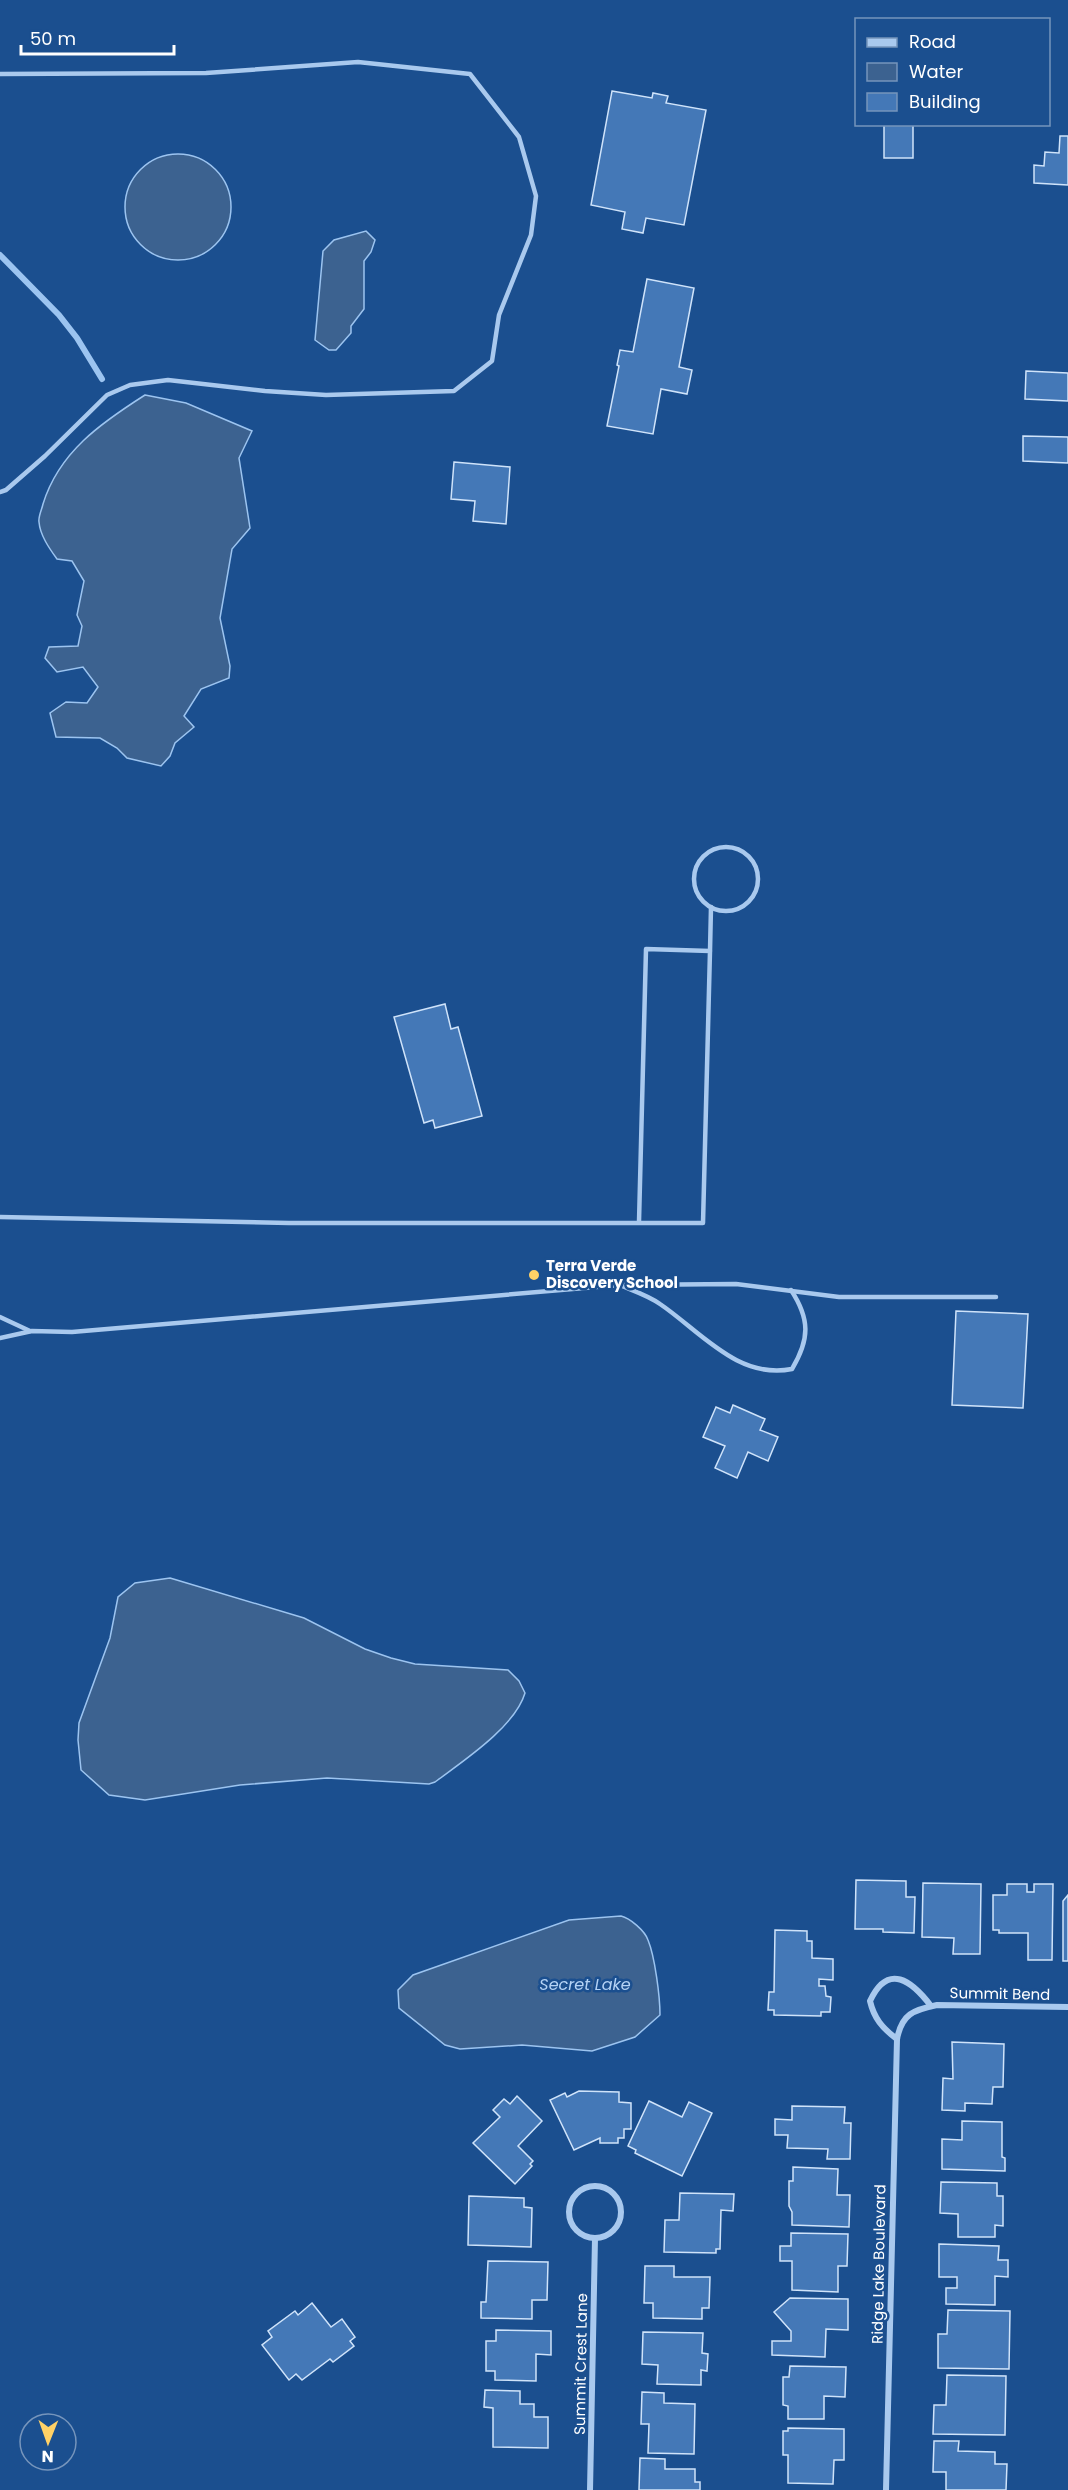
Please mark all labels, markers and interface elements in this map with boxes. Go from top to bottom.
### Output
scale bar [21,18,174,56]
legend [855,18,1050,126]
text: 50 m [30,26,76,51]
text: Road [909,29,956,54]
text: Water [909,59,963,84]
text: Building [909,89,981,114]
place label: Terra Verde Discovery School [546,1255,678,1293]
marker: Terra Verde Discovery School [527,1268,541,1282]
water label: Secret Lake [539,1973,631,1996]
street label: Summit Bend [949,1982,1051,2005]
street label: Ridge Lake Boulevard [867,2184,890,2344]
street label: Summit Crest Lane [569,2293,592,2435]
north arrow [18,2412,78,2472]
text: N [42,2445,54,2468]

